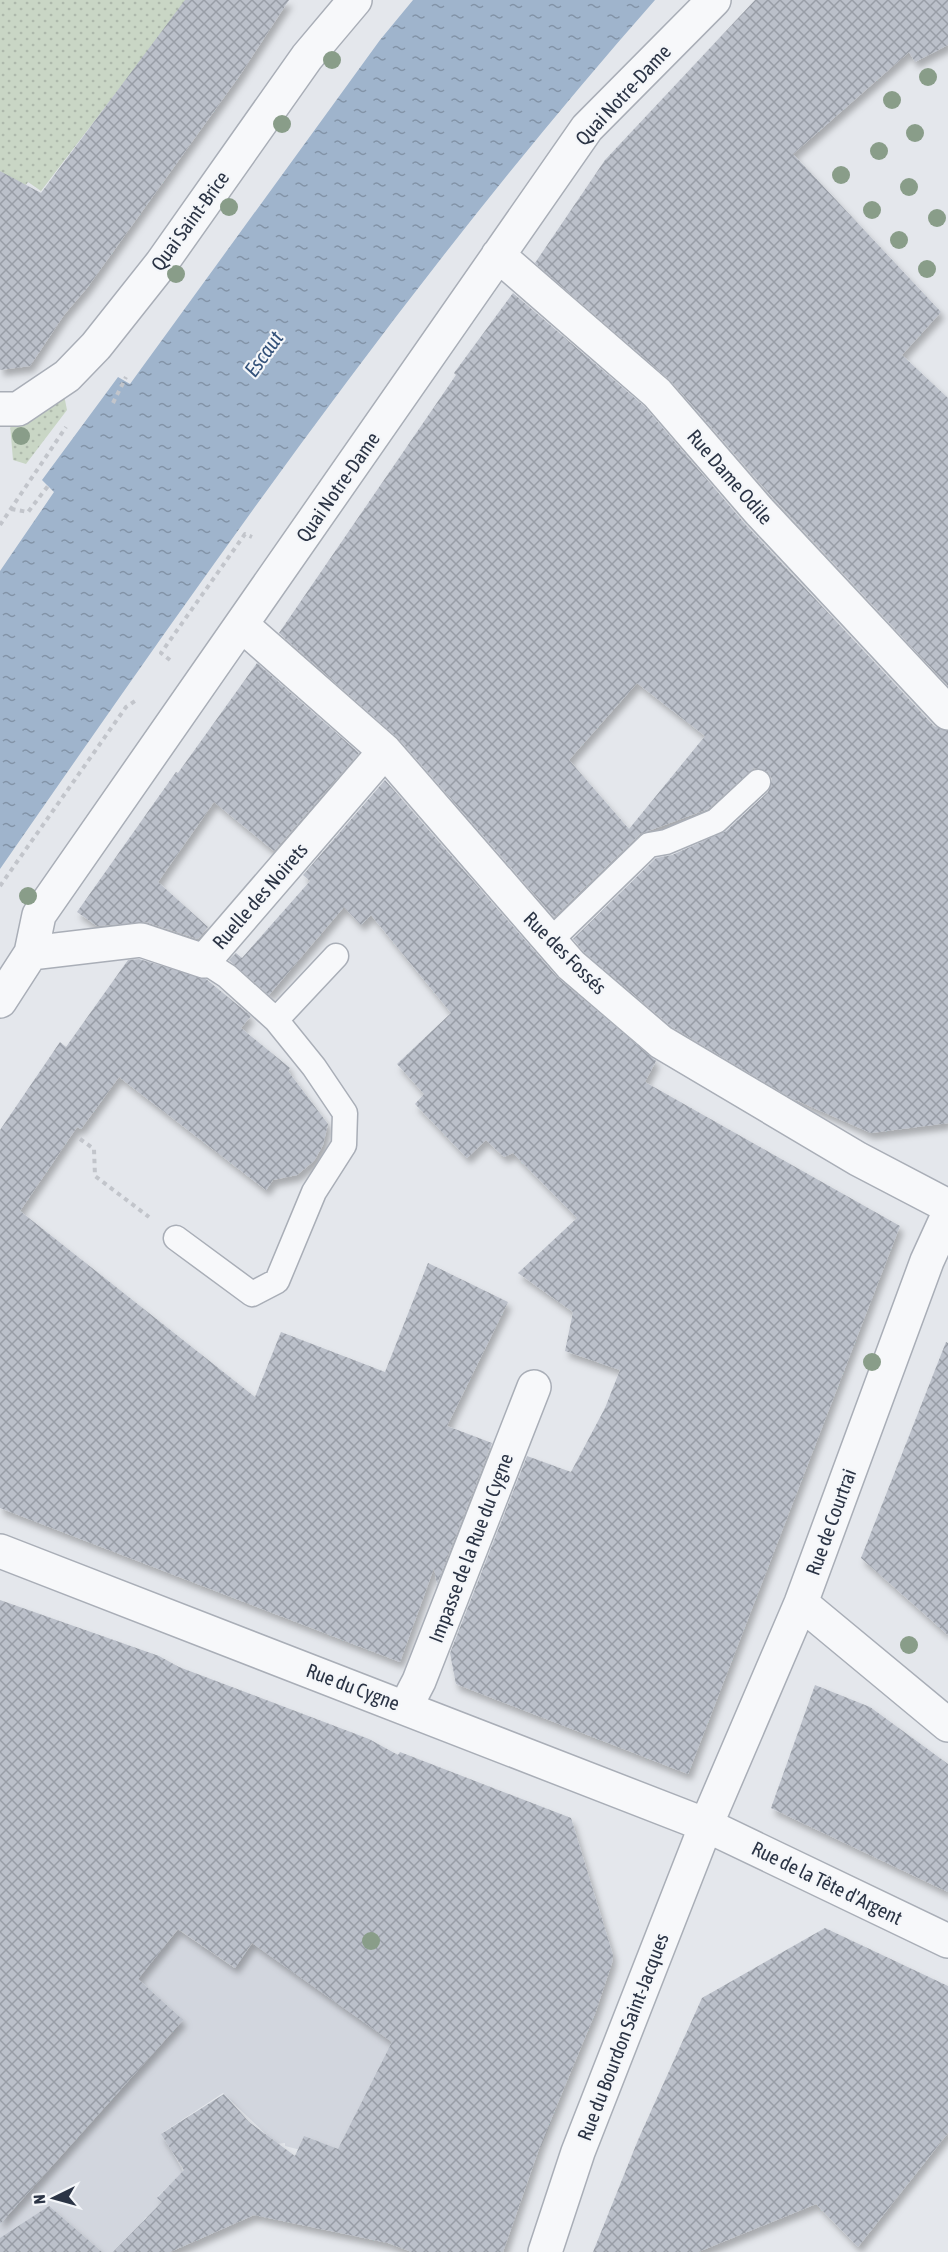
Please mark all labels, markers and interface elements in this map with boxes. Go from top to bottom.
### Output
street label: Quai Notre-Dame [570,40,675,150]
street label: Quai Saint-Brice [146,167,233,275]
water label: Escaut [239,326,288,381]
street label: Rue Dame Odile [683,425,778,529]
street label: Quai Notre-Dame [291,427,384,546]
street label: Ruelle des Noirets [207,838,312,953]
street label: Rue des Fossés [519,907,611,999]
street label: Impasse de la Rue du Cygne [424,1450,517,1646]
street label: Rue de Courtrai [801,1465,860,1578]
street label: Rue du Cygne [303,1658,403,1715]
street label: Rue de la Tête d'Argent [748,1836,907,1929]
street label: Rue du Bourdon Saint-Jacques [572,1930,673,2144]
north arrow [24,2168,84,2228]
text: N [30,2194,48,2205]

